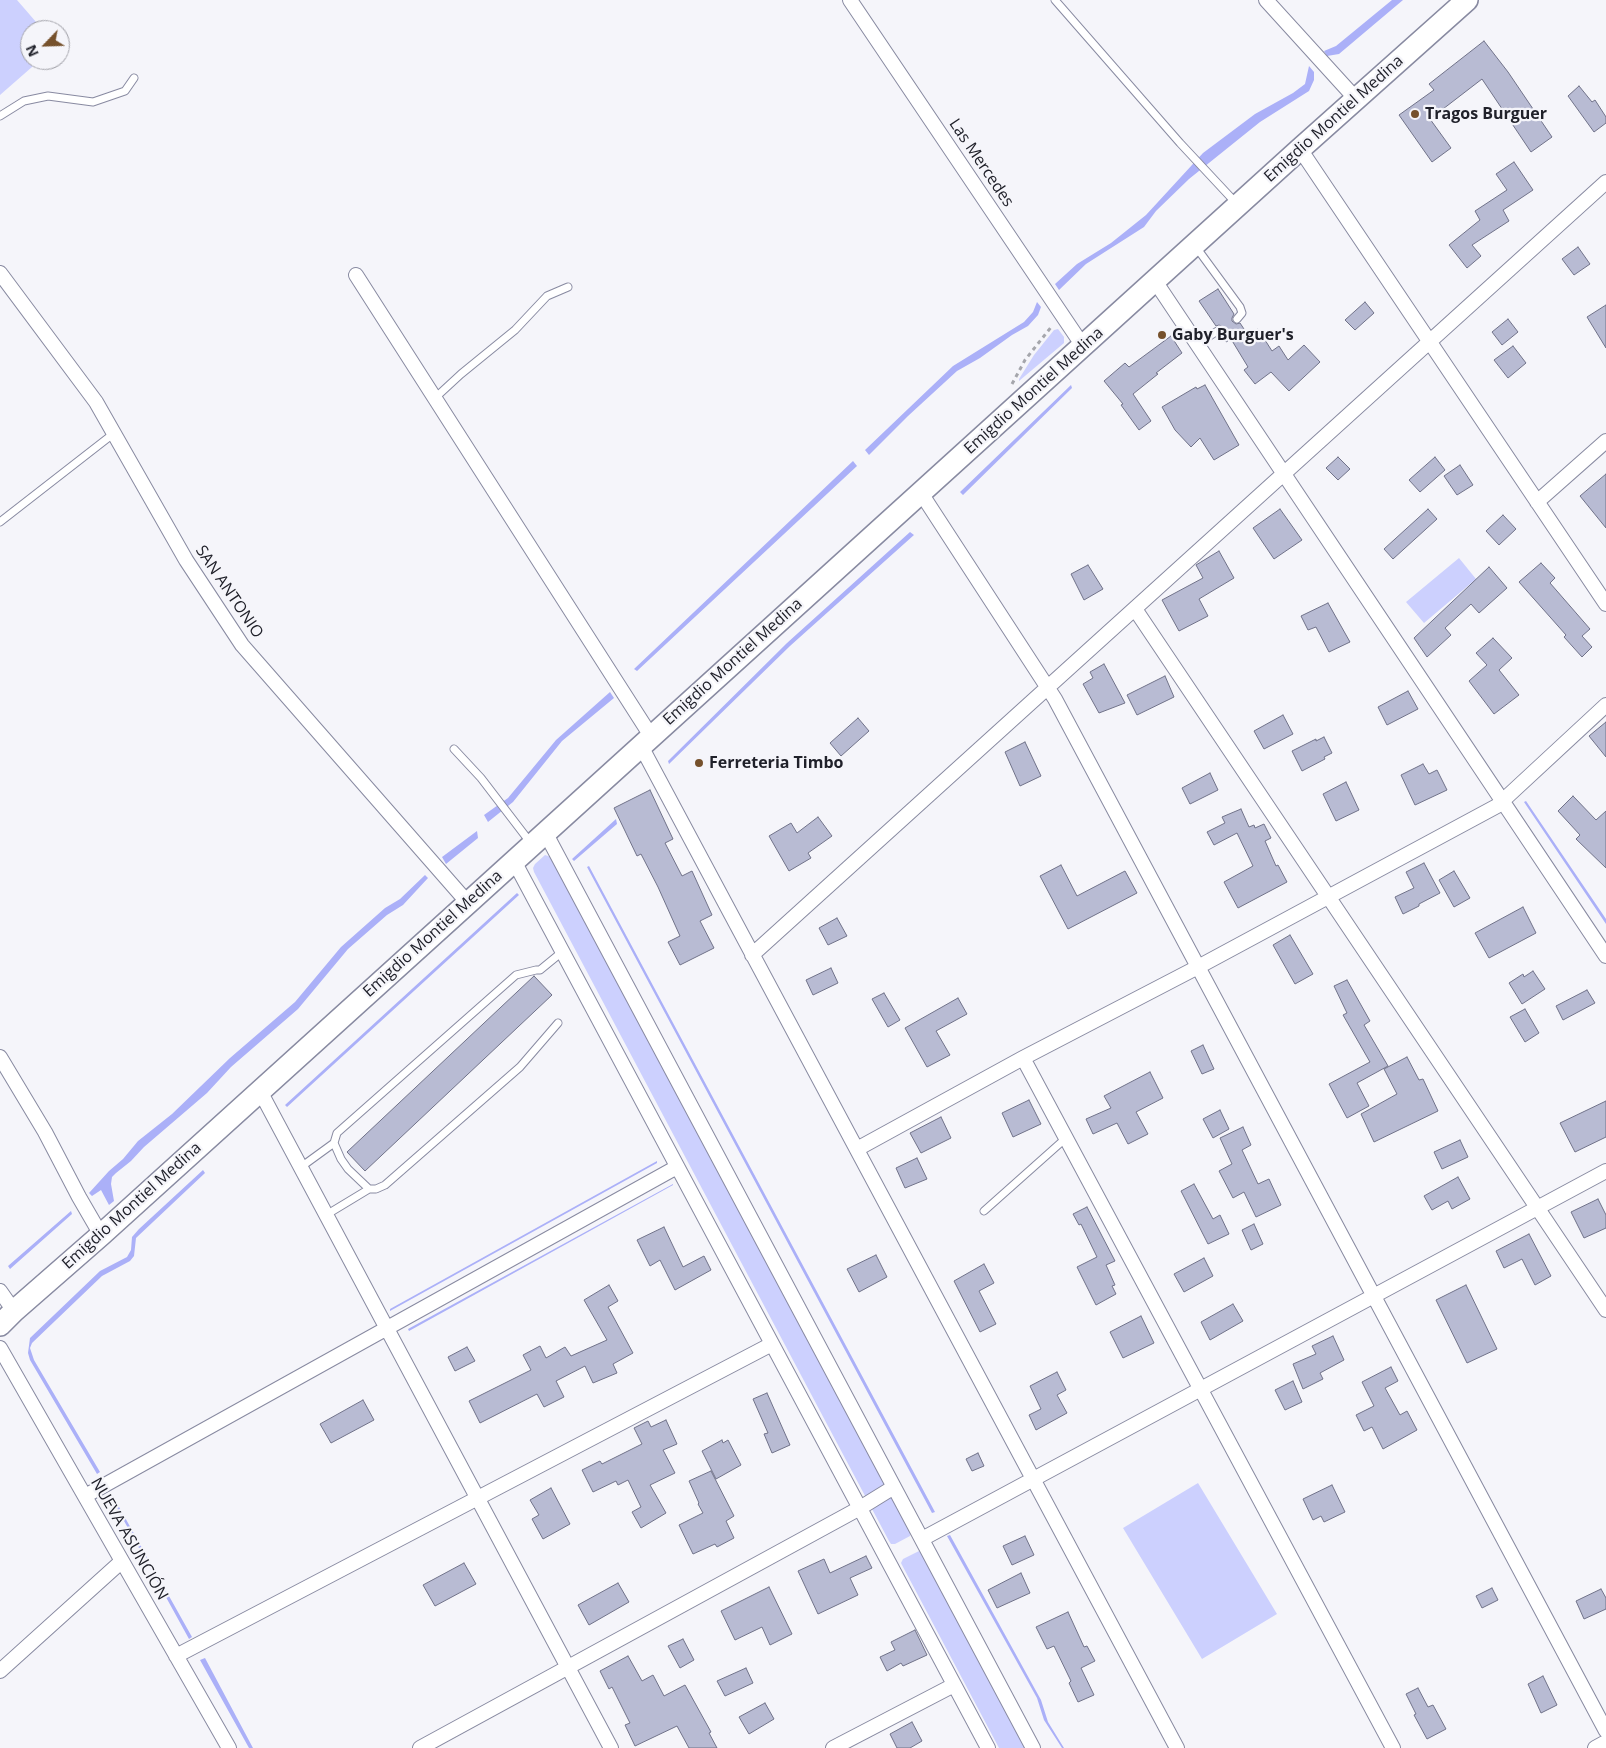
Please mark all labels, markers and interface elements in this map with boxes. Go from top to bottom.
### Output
north arrow [20,20,70,70]
text: N [21,42,43,60]
street label: Emigdio Montiel Medina [1260,51,1408,187]
place label: Tragos Burguer [1425,104,1547,124]
marker: Tragos Burguer [1409,108,1421,120]
street label: Las Mercedes [945,115,1017,211]
street label: Emigdio Montiel Medina [960,323,1108,459]
place label: Gaby Burguer's [1172,325,1294,345]
marker: Gaby Burguer's [1156,329,1168,341]
street label: SAN ANTONIO [191,542,267,642]
street label: Emigdio Montiel Medina [659,594,807,730]
place label: Ferreteria Timbo [709,753,843,773]
marker: Ferreteria Timbo [693,757,705,769]
street label: Emigdio Montiel Medina [359,866,507,1002]
street label: Emigdio Montiel Medina [58,1138,206,1274]
street label: NUEVA ASUNCIÓN [86,1474,172,1604]

